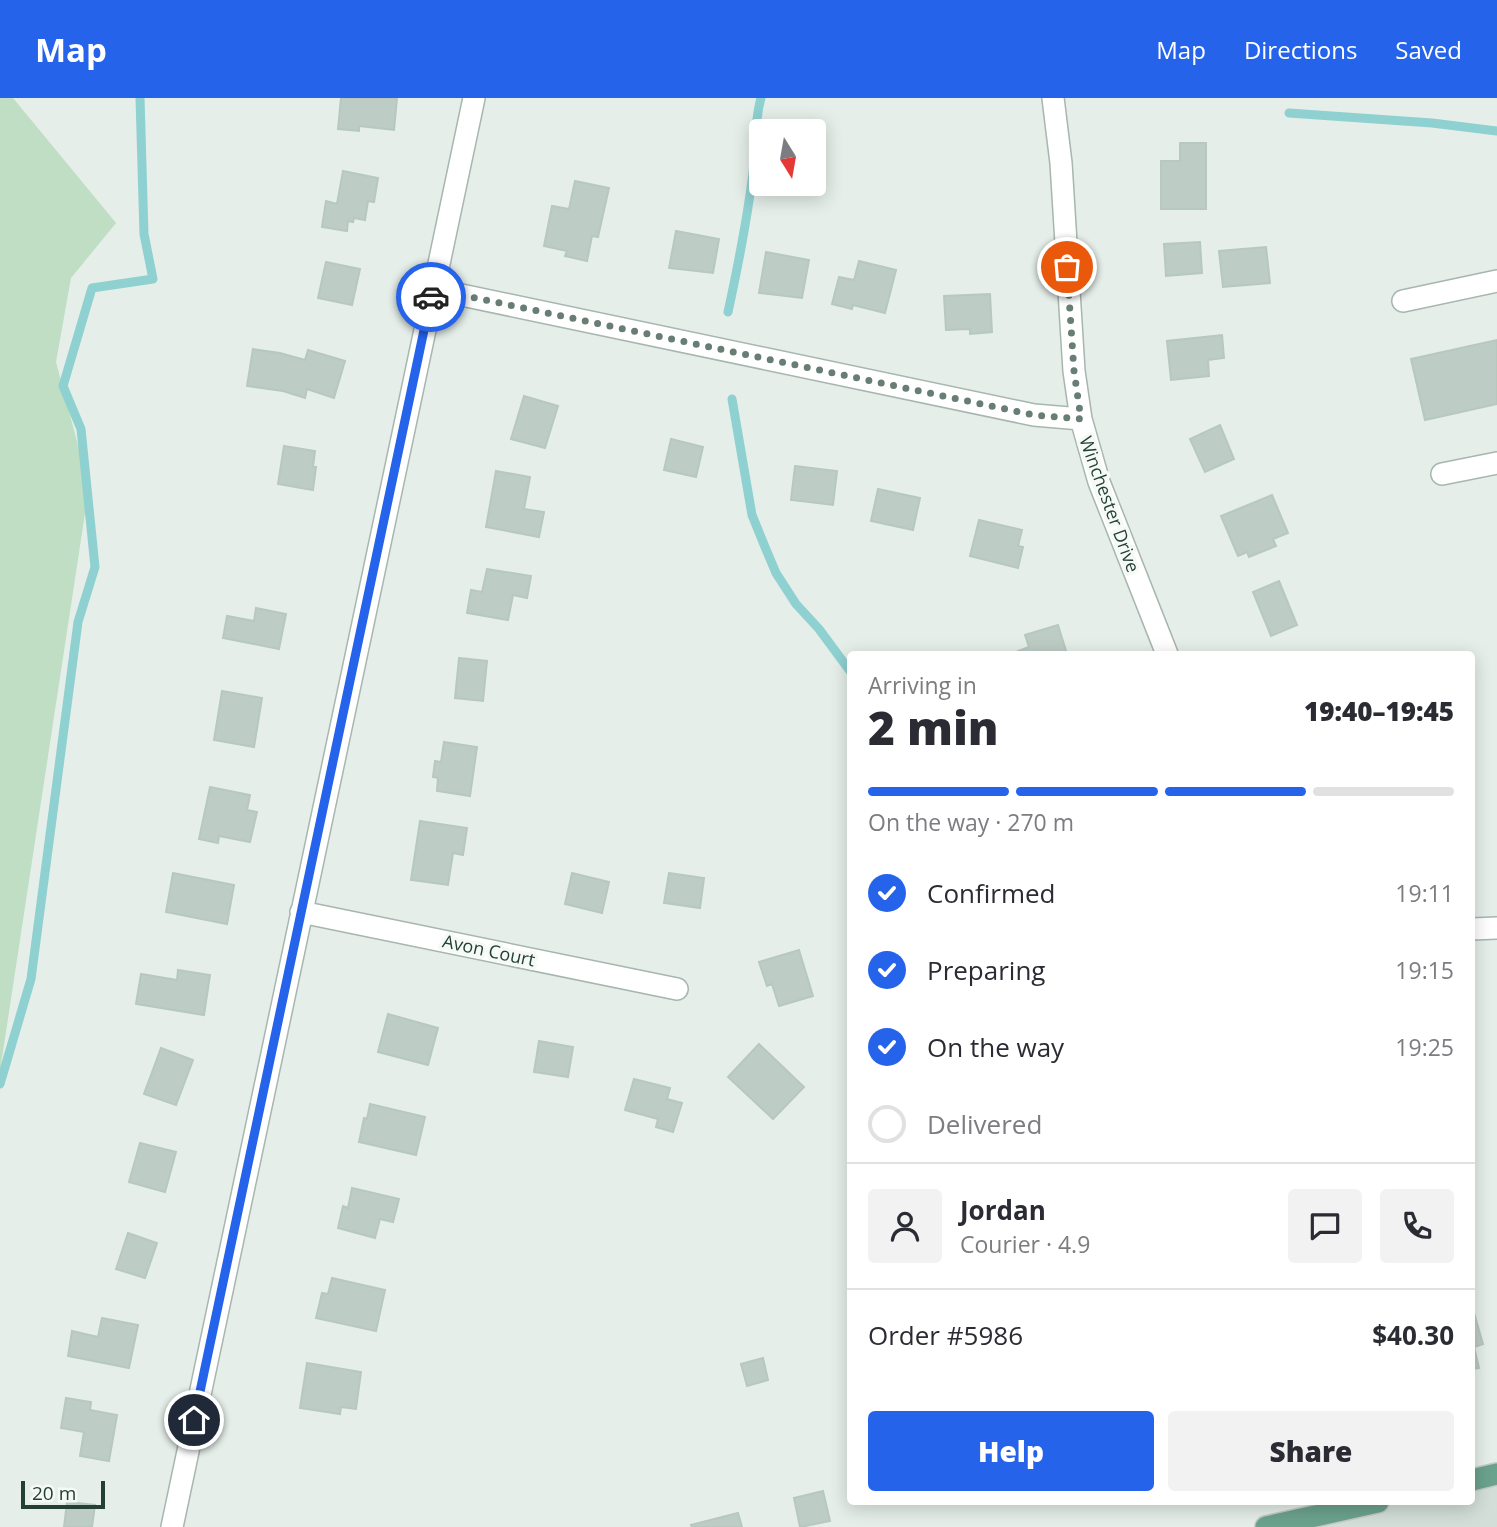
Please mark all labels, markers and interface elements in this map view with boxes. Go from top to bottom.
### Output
text: Map [35,27,107,72]
text: Map [1156,33,1206,66]
text: Directions [1244,33,1357,66]
text: Saved [1395,33,1462,66]
north arrow [749,119,826,196]
map controls [749,119,826,196]
pin [1037,237,1097,297]
icon: bag [1048,248,1086,286]
courier [396,262,466,332]
icon: car [412,278,450,316]
street label: Winchester Drive [1074,433,1146,575]
text: Arriving in [868,669,977,701]
text: 19:40–19:45 [1304,693,1454,729]
text: 2 min [868,696,999,758]
text: On the way · 270 m [868,806,1074,838]
icon: check [868,874,906,912]
text: Confirmed [927,875,1055,911]
text: 19:11 [1395,877,1454,909]
street label: Avon Court [441,929,537,971]
icon: check [868,951,906,989]
text: Preparing [927,952,1045,988]
text: 19:15 [1395,954,1454,986]
icon: check [868,1028,906,1066]
text: On the way [927,1029,1064,1065]
text: 19:25 [1395,1031,1454,1063]
text: Delivered [927,1106,1042,1142]
button: person [868,1189,942,1263]
button: chat [1288,1189,1362,1263]
button: phone [1380,1189,1454,1263]
text: Jordan [960,1192,1046,1228]
text: Courier · 4.9 [960,1228,1090,1260]
text: Order #5986 [868,1317,1023,1353]
text: $40.30 [1372,1317,1454,1353]
pin [164,1390,224,1450]
icon: home [175,1401,213,1439]
button: Help [868,1411,1154,1491]
button: Share [1168,1411,1454,1491]
scale bar [21,1478,105,1510]
text: 20 m [32,1480,76,1506]

